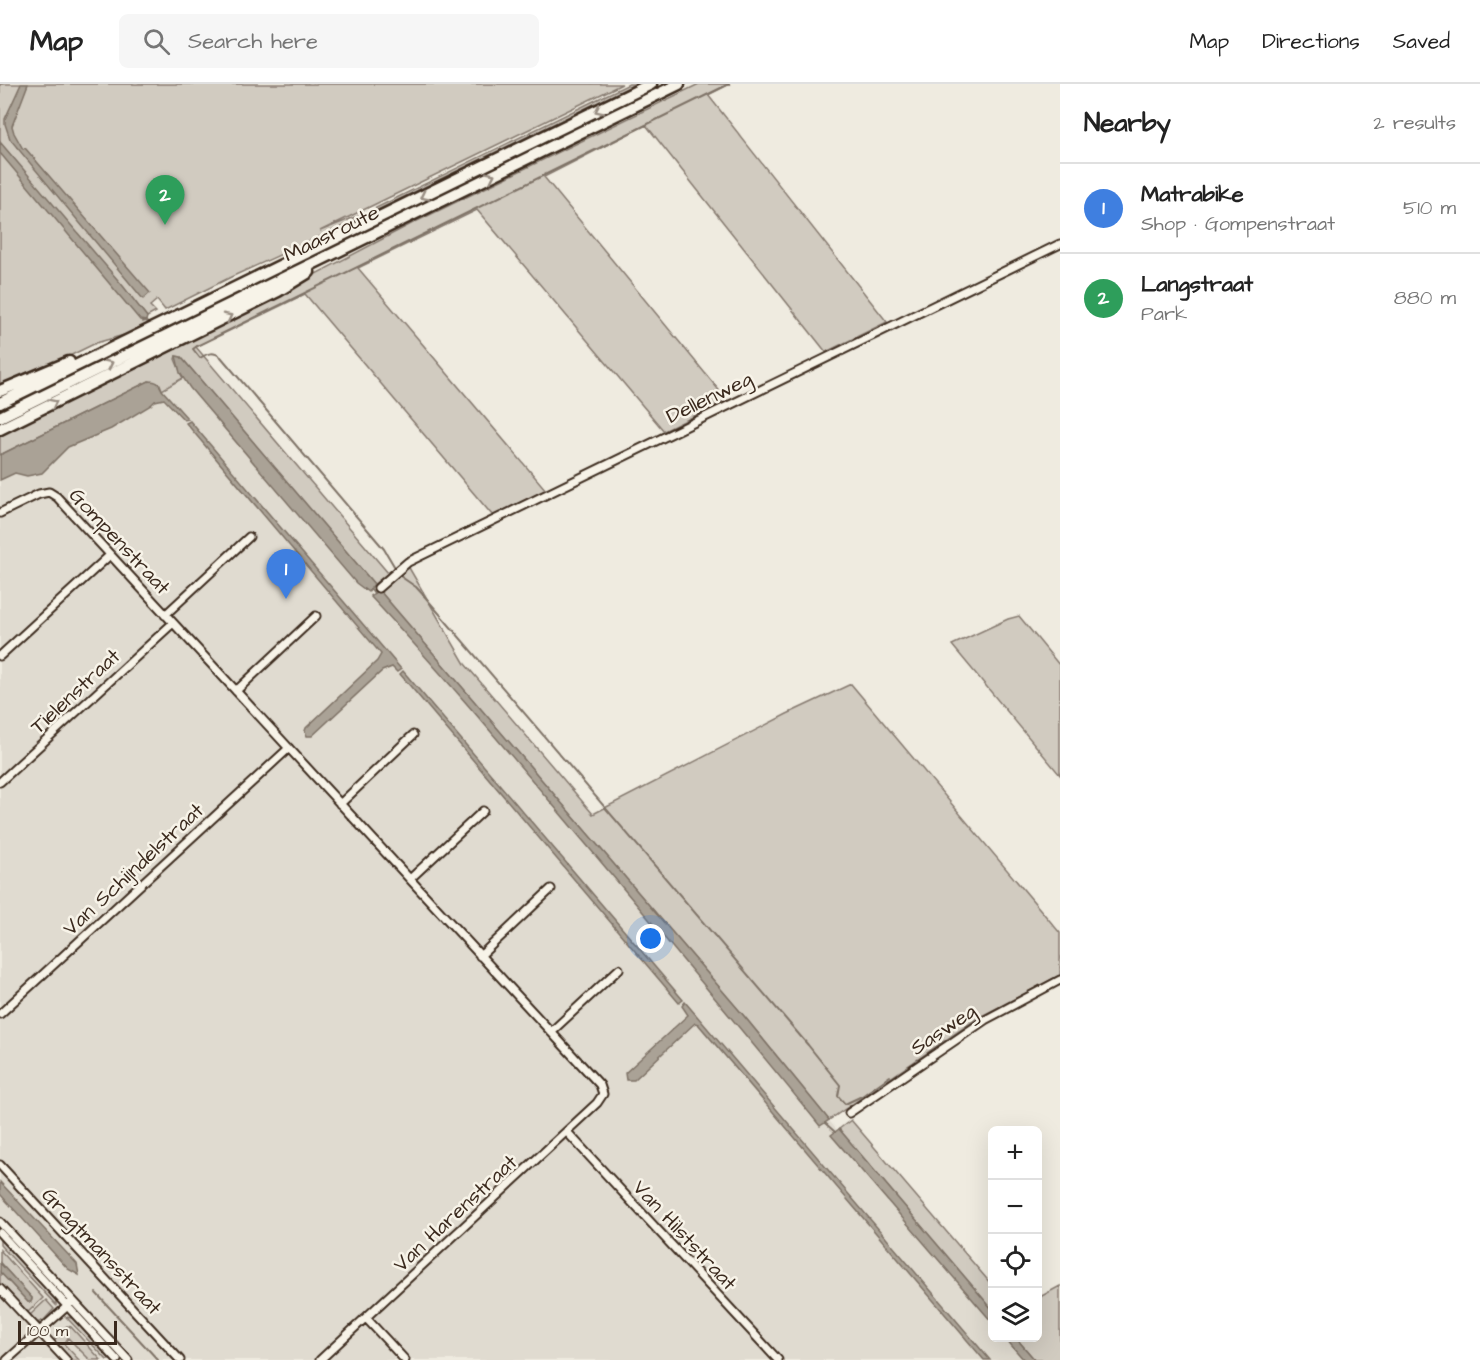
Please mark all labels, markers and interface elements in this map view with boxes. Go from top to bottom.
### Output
search box [119,14,539,68]
text: Map [30,22,83,61]
icon: search [140,25,173,58]
text: Search here [188,26,318,57]
text: Map [1189,27,1229,56]
text: Directions [1262,27,1360,56]
text: Saved [1393,27,1450,56]
one-way arrow [594,102,605,114]
text: Nearby [1084,105,1171,141]
text: 2 results [1373,109,1456,137]
one-way arrow [484,172,495,184]
pin: 2 [146,176,184,225]
text: Matrabike [1141,179,1244,210]
one-way arrow [419,188,430,200]
text: 1 [1102,194,1105,222]
text: 510 m [1403,194,1456,222]
street label: Maasroute [278,198,384,269]
text: Shop · Gompenstraat [1141,210,1335,238]
text: Langstraat [1141,269,1253,300]
text: 2 [1098,284,1109,312]
text: 880 m [1394,284,1456,312]
text: Park [1141,300,1187,328]
one-way arrow [221,313,232,324]
one-way arrow [103,359,114,371]
street label: Dellenweg [661,364,758,433]
one-way arrow [46,398,57,410]
street label: Gompenstraat [62,481,177,602]
pin: 1 [266,550,306,599]
street label: Tielenstraat [24,642,127,741]
street label: Van Schijndelstraat [56,796,211,942]
your location [636,924,665,953]
street label: Sasweg [905,997,983,1064]
map controls [988,1126,1042,1342]
button: + [988,1126,1042,1180]
street label: Van Harenstraat [387,1148,524,1279]
street label: Van Hilststraat [626,1174,744,1297]
button: − [988,1180,1042,1234]
street label: Gragtmansstraat [33,1181,169,1323]
button: locate [988,1234,1042,1288]
button: layers [988,1288,1042,1342]
scale bar [18,1318,117,1346]
text: 100 m [27,1320,68,1342]

